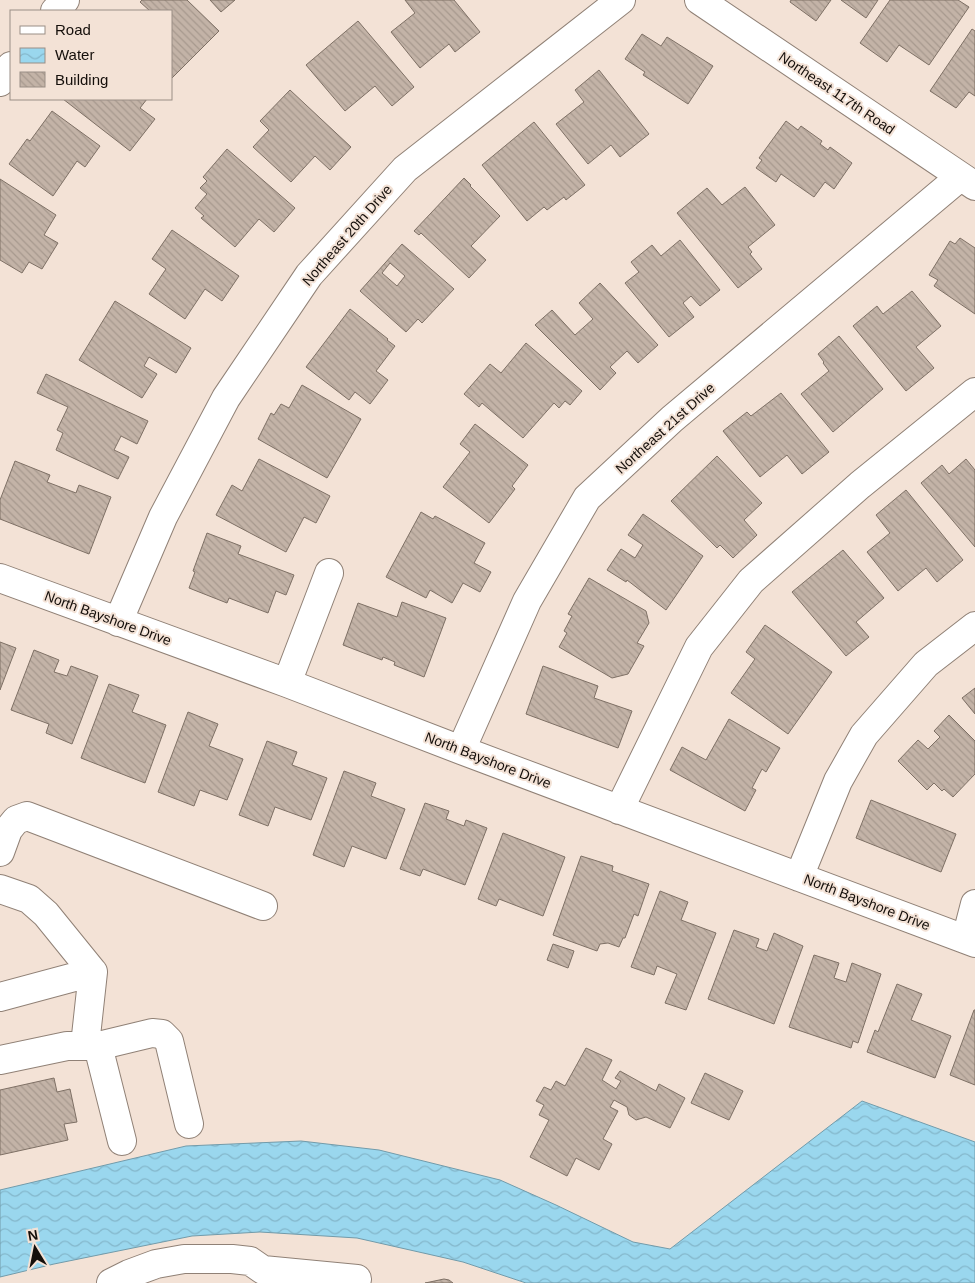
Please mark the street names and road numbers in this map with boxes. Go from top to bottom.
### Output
street label: Northeast 117th Road [776,48,898,138]
street label: Northeast 20th Drive [299,181,395,289]
street label: Northeast 21st Drive [612,379,718,477]
street label: North Bayshore Drive [42,588,174,648]
street label: North Bayshore Drive [423,729,554,792]
street label: North Bayshore Drive [802,871,933,934]

